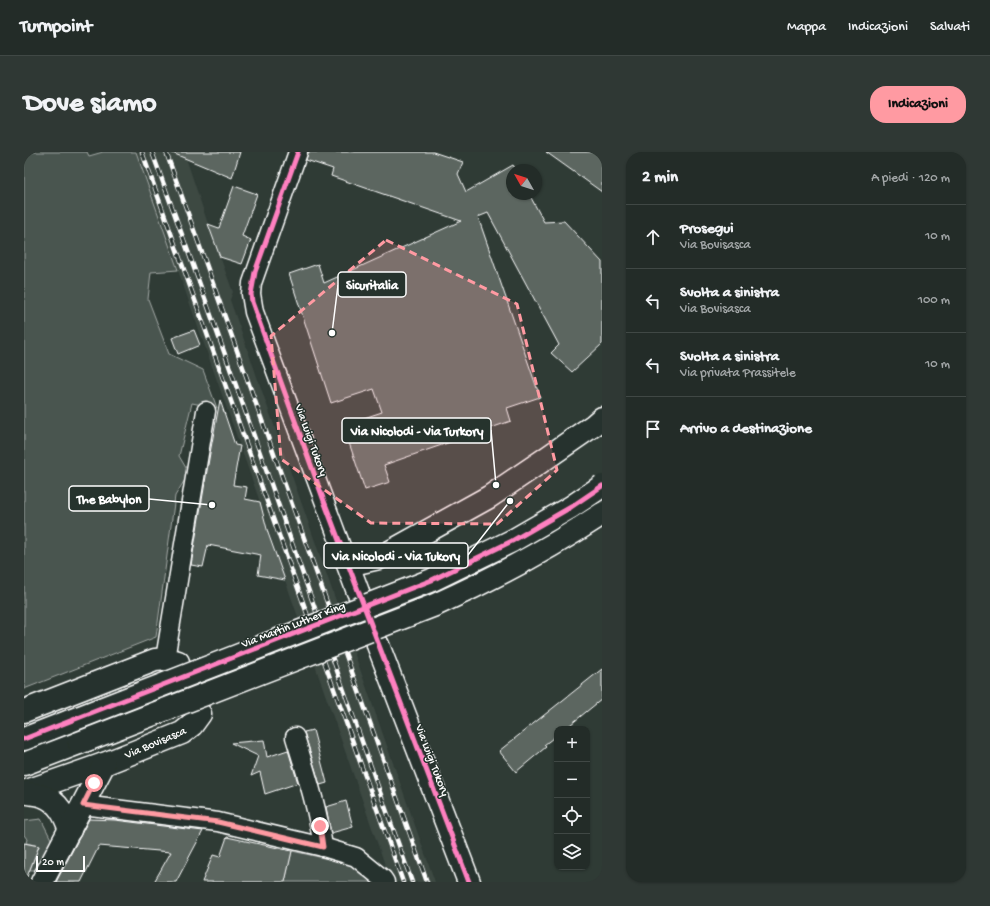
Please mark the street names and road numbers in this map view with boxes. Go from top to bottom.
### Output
street label: Via Luigi Tukory [290,402,330,479]
street label: Via Martin Luther King [239,599,348,653]
street label: Via Luigi Tukory [411,722,451,799]
street label: Via Bovisasca [122,725,189,763]

